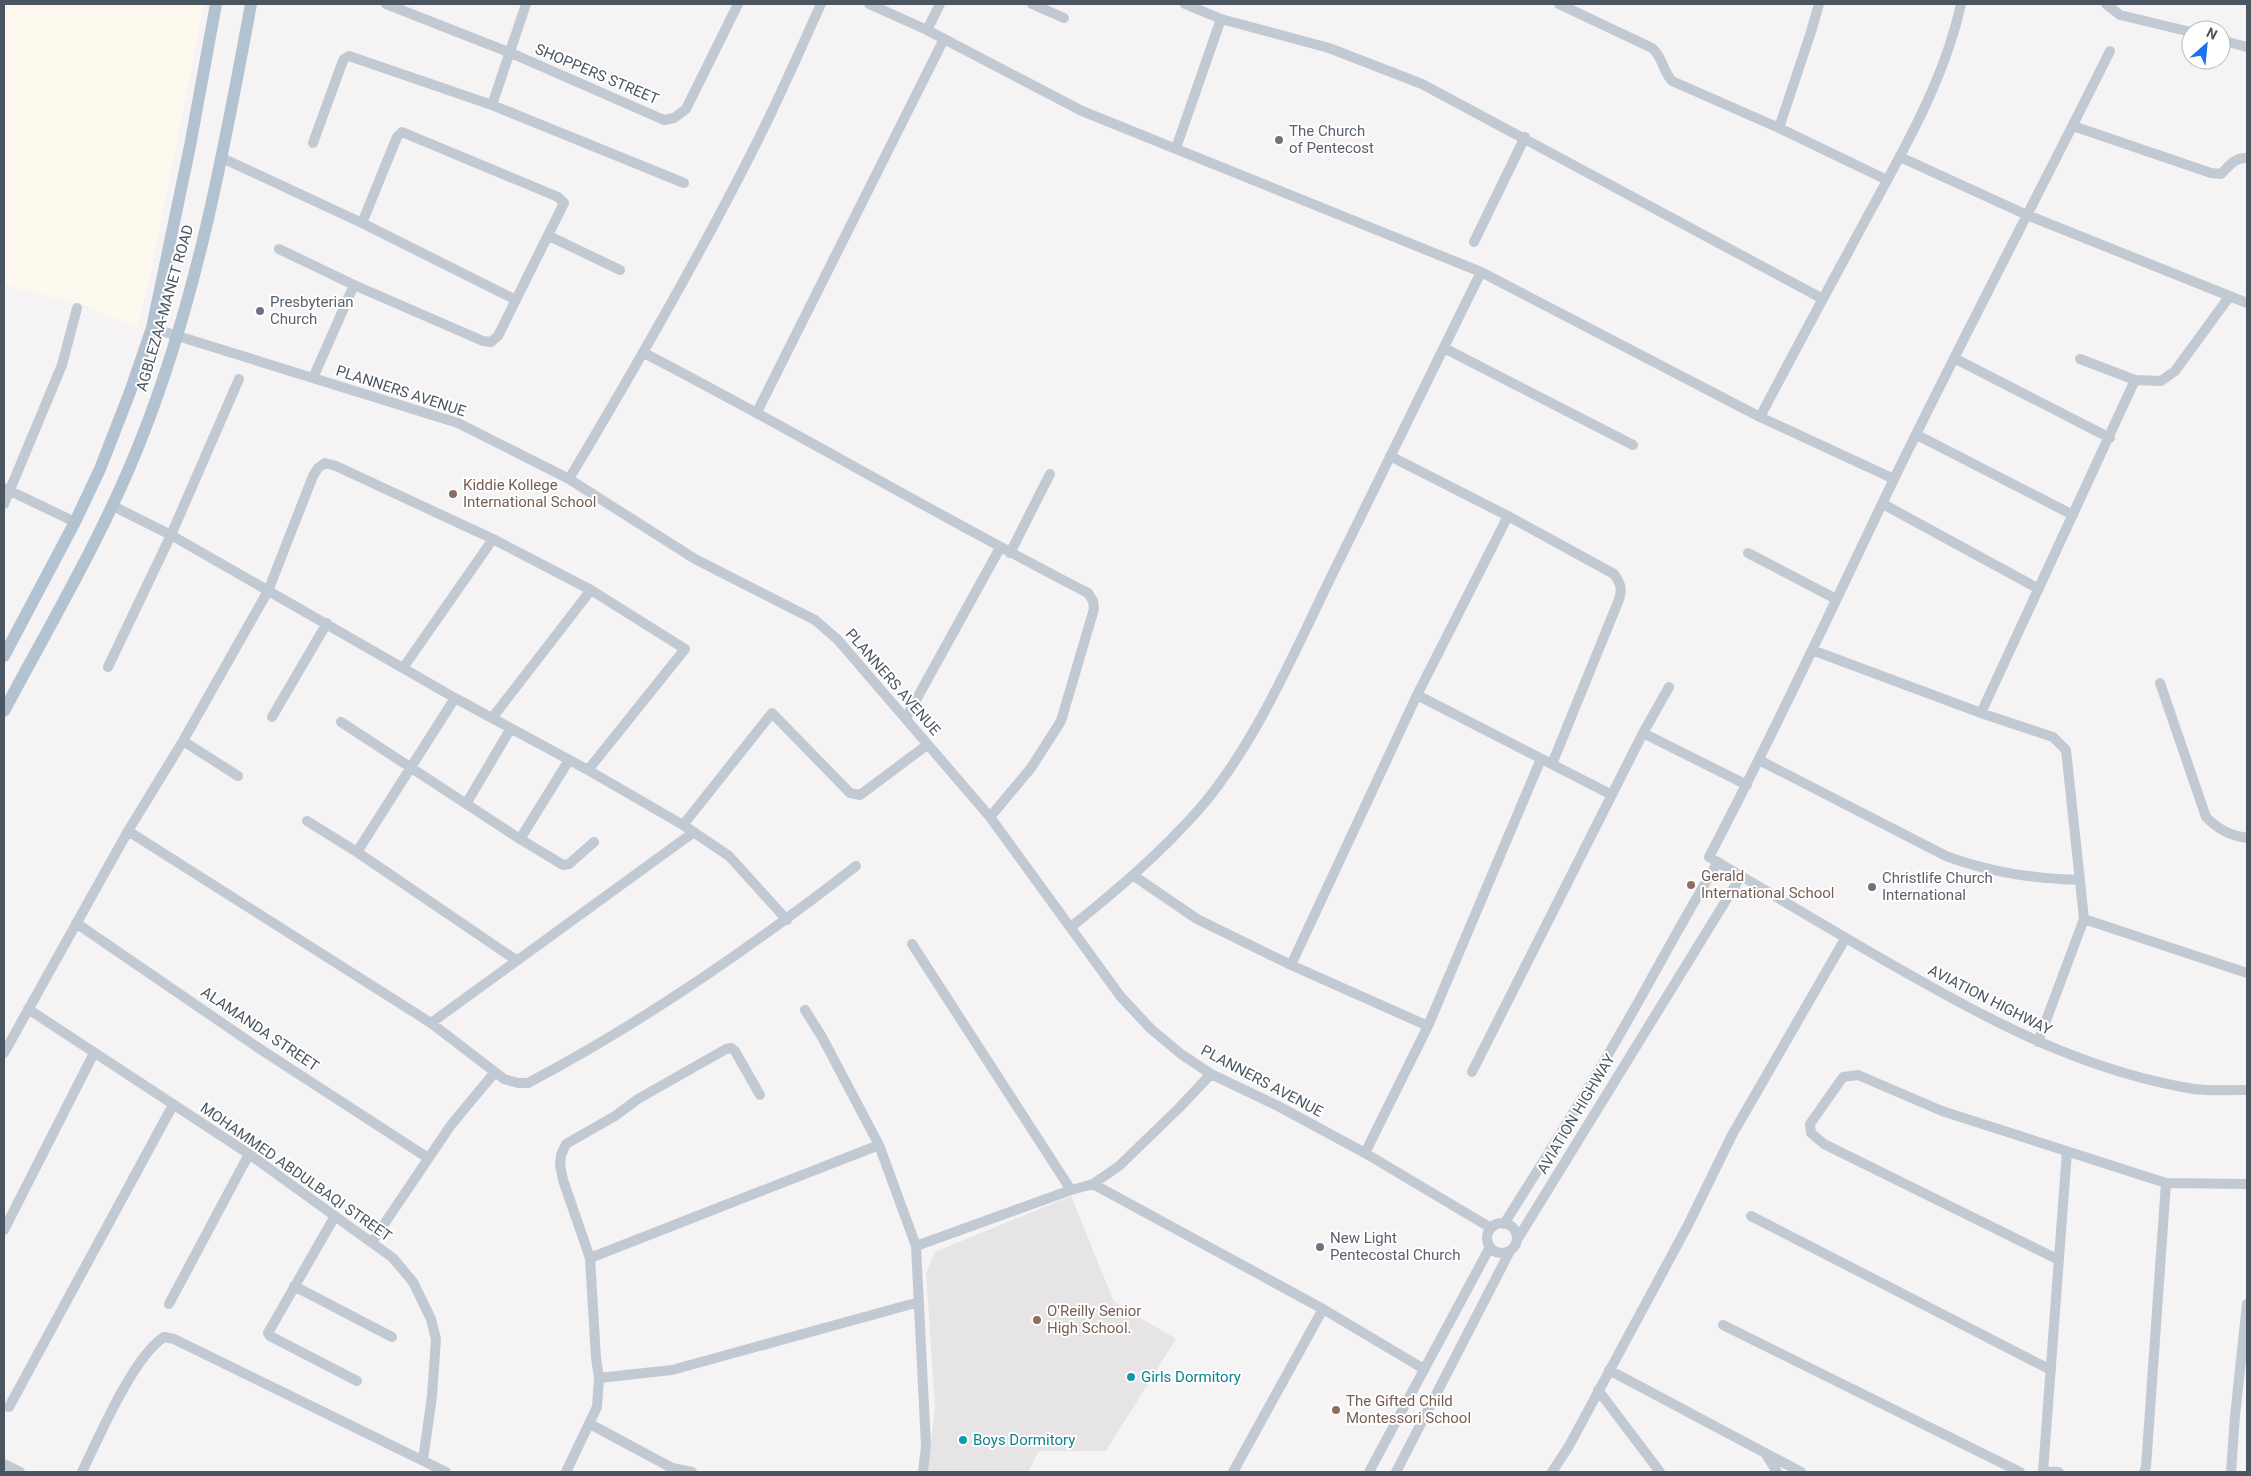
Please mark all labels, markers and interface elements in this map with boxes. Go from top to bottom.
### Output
north arrow [2181,20,2231,70]
text: N [2204,24,2220,43]
street label: SHOPPERS STREET [532,40,662,108]
place label: The Church of Pentecost [1289,122,1374,157]
marker: The Church of Pentecost [1273,134,1285,146]
street label: AGBLEZAA-MANET ROAD [133,223,197,393]
place label: Presbyterian Church [270,293,354,328]
marker: Presbyterian Church [254,305,266,317]
street label: PLANNERS AVENUE [334,362,469,421]
place label: Kiddie Kollege International School [463,476,596,511]
marker: Kiddie Kollege International School [447,488,459,500]
street label: PLANNERS AVENUE [842,625,945,739]
place label: Gerald International School [1701,867,1834,902]
place label: Christlife Church International [1882,869,1993,904]
marker: Gerald International School [1685,879,1697,891]
marker: Christlife Church International [1866,881,1878,893]
street label: AVIATION HIGHWAY [1925,961,2055,1039]
street label: ALAMANDA STREET [198,983,322,1075]
street label: PLANNERS AVENUE [1198,1041,1326,1121]
street label: AVIATION HIGHWAY [1533,1051,1619,1177]
street label: MOHAMMED ABDULBAQI STREET [197,1099,395,1245]
place label: New Light Pentecostal Church [1330,1229,1460,1264]
marker: New Light Pentecostal Church [1314,1241,1326,1253]
place label: O'Reilly Senior High School. [1047,1302,1141,1337]
marker: O'Reilly Senior High School. [1031,1314,1043,1326]
place label: Girls Dormitory [1141,1368,1241,1386]
marker: Girls Dormitory [1125,1371,1137,1383]
place label: The Gifted Child Montessori School [1346,1392,1471,1427]
marker: The Gifted Child Montessori School [1330,1404,1342,1416]
place label: Boys Dormitory [973,1431,1075,1449]
marker: Boys Dormitory [957,1434,969,1446]

